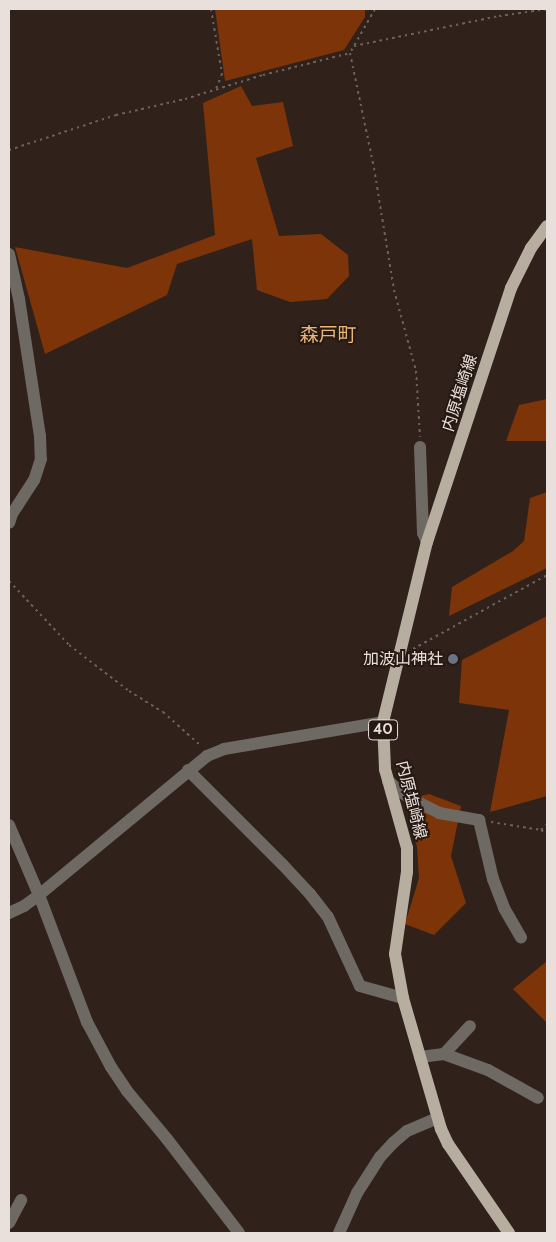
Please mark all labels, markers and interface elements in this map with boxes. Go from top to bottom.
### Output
district label: 森戸町 [300,324,356,346]
street label: 内原塩崎線 [439,352,481,434]
place label: 加波山神社 [363,649,443,669]
marker: 加波山神社 [447,653,459,665]
road number: 40 [368,718,398,742]
street label: 内原塩崎線 [392,759,430,841]

